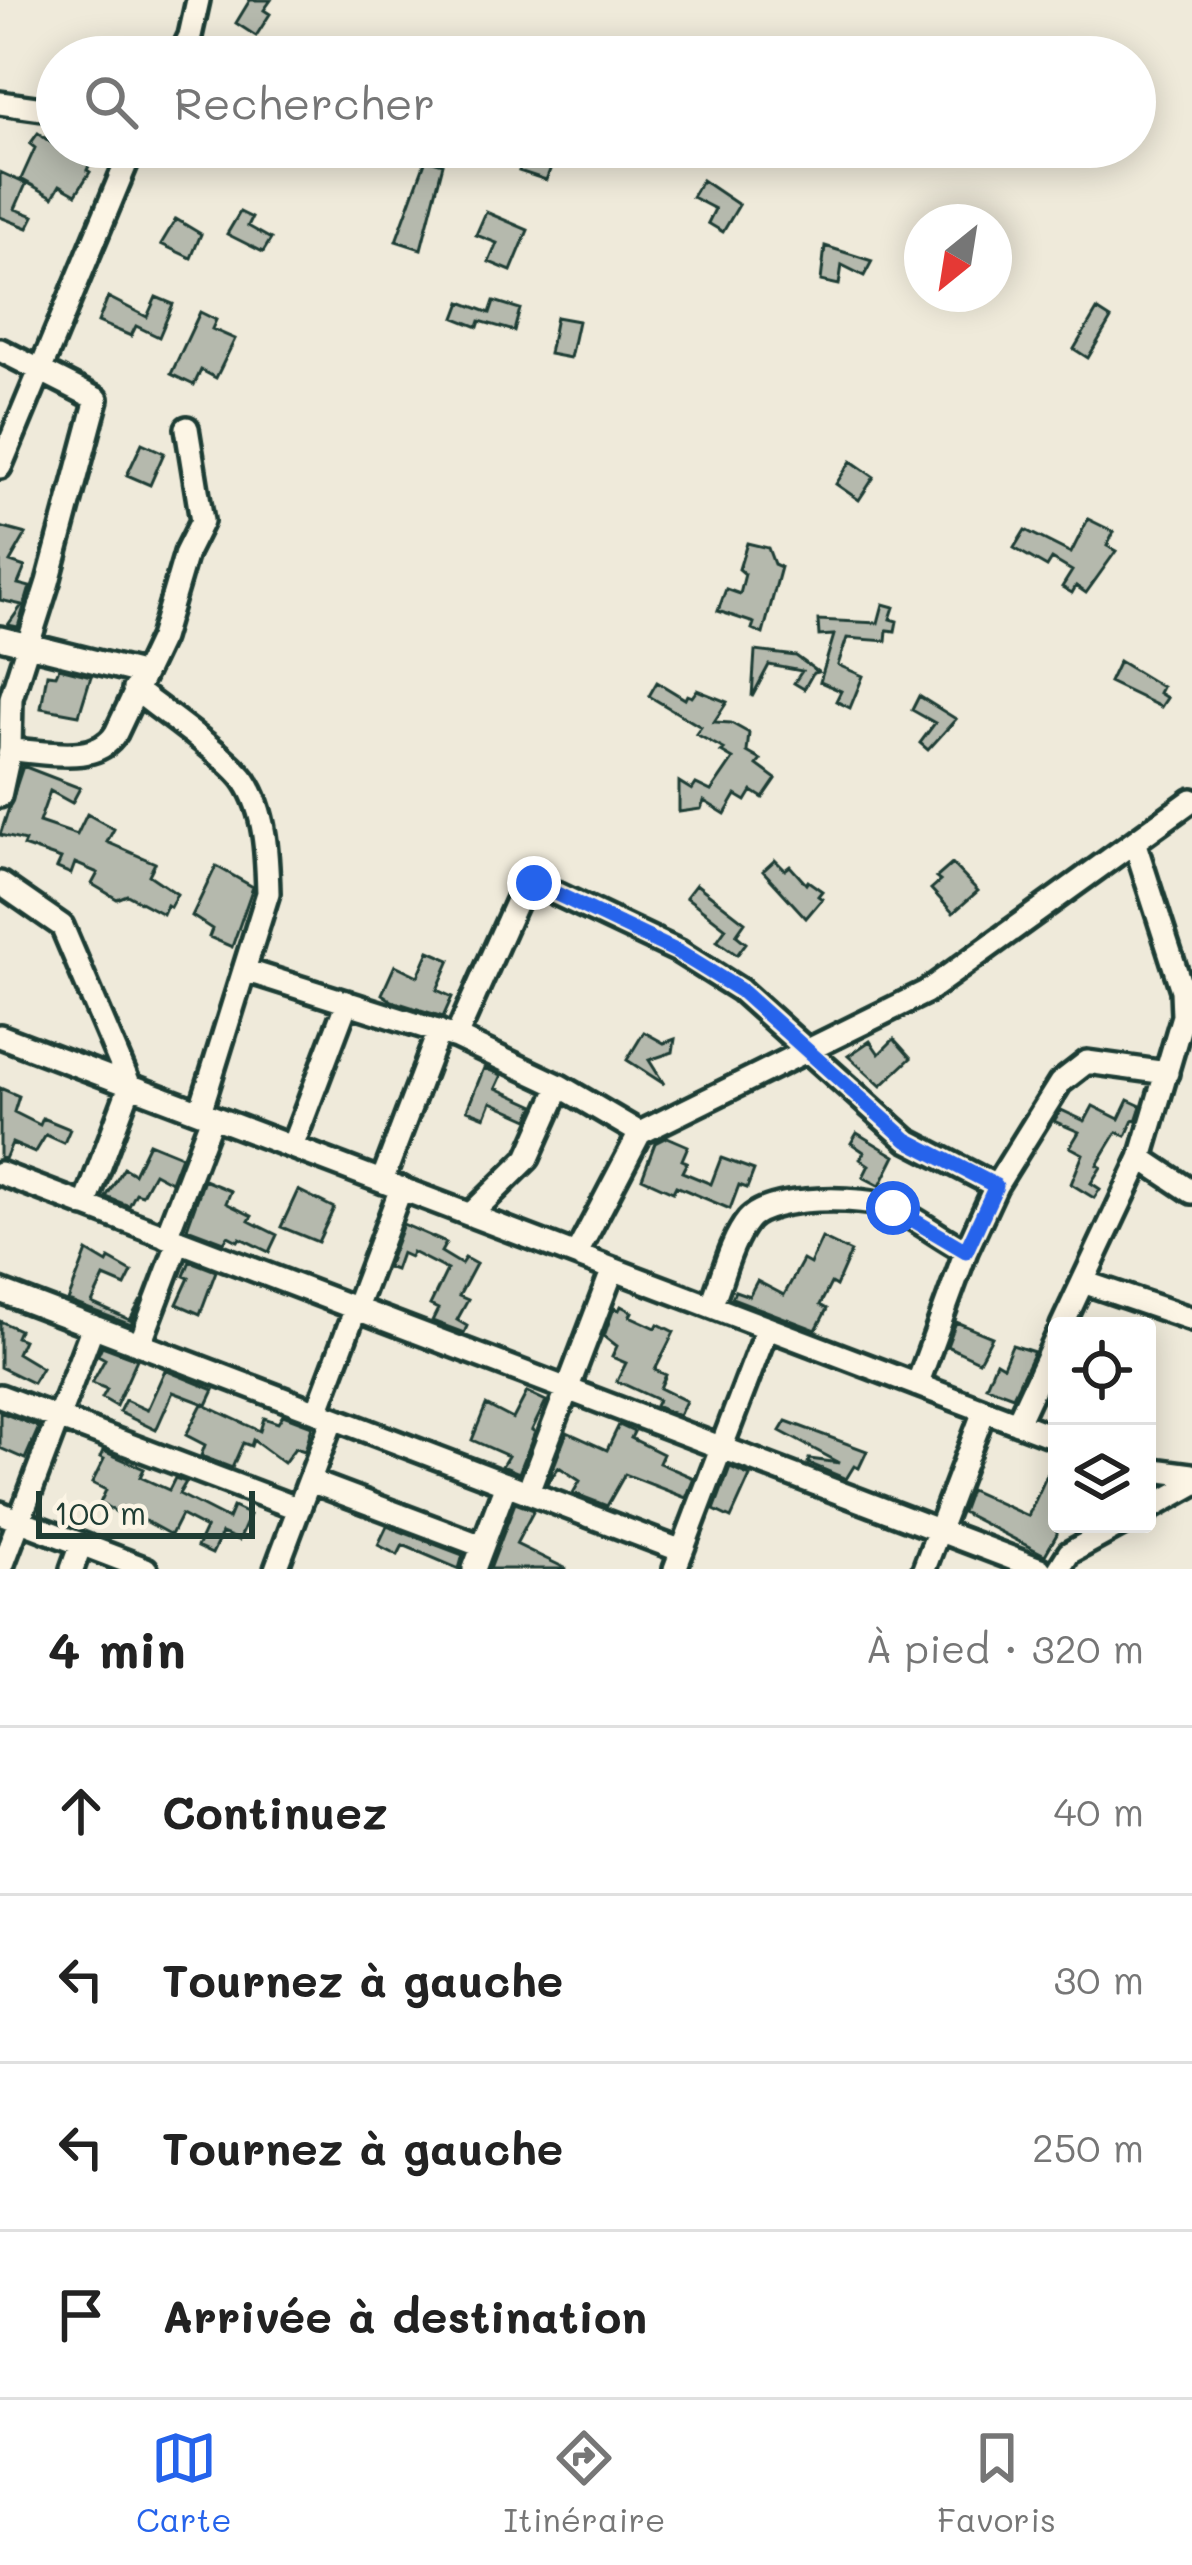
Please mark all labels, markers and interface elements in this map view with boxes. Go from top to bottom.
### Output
search box [36,36,1156,168]
icon: search [78,69,144,135]
text: Rechercher [174,73,435,131]
north arrow [904,204,1012,312]
route end [507,856,561,910]
route start [866,1181,920,1235]
map controls [1048,1317,1156,1533]
button: locate [1048,1317,1156,1425]
button: layers [1048,1425,1156,1533]
scale bar [36,1485,255,1538]
text: 100 m [54,1490,146,1533]
text: 4 min [48,1614,186,1681]
text: À pied · 320 m [866,1622,1144,1673]
icon: ahead [48,1778,114,1844]
text: Continuez [162,1782,388,1840]
text: 40 m [1053,1785,1144,1836]
icon: left [48,1946,114,2012]
text: Tournez à gauche [162,1950,563,2008]
text: 30 m [1054,1953,1144,2004]
icon: left [48,2114,114,2180]
text: Tournez à gauche [162,2118,563,2176]
text: 250 m [1032,2121,1144,2172]
icon: arrive [48,2282,114,2348]
text: Arrivée à destination [162,2286,647,2344]
tab: Carte [136,2425,232,2540]
tab: Itinéraire [503,2425,665,2540]
tab: Favoris [937,2425,1056,2540]

